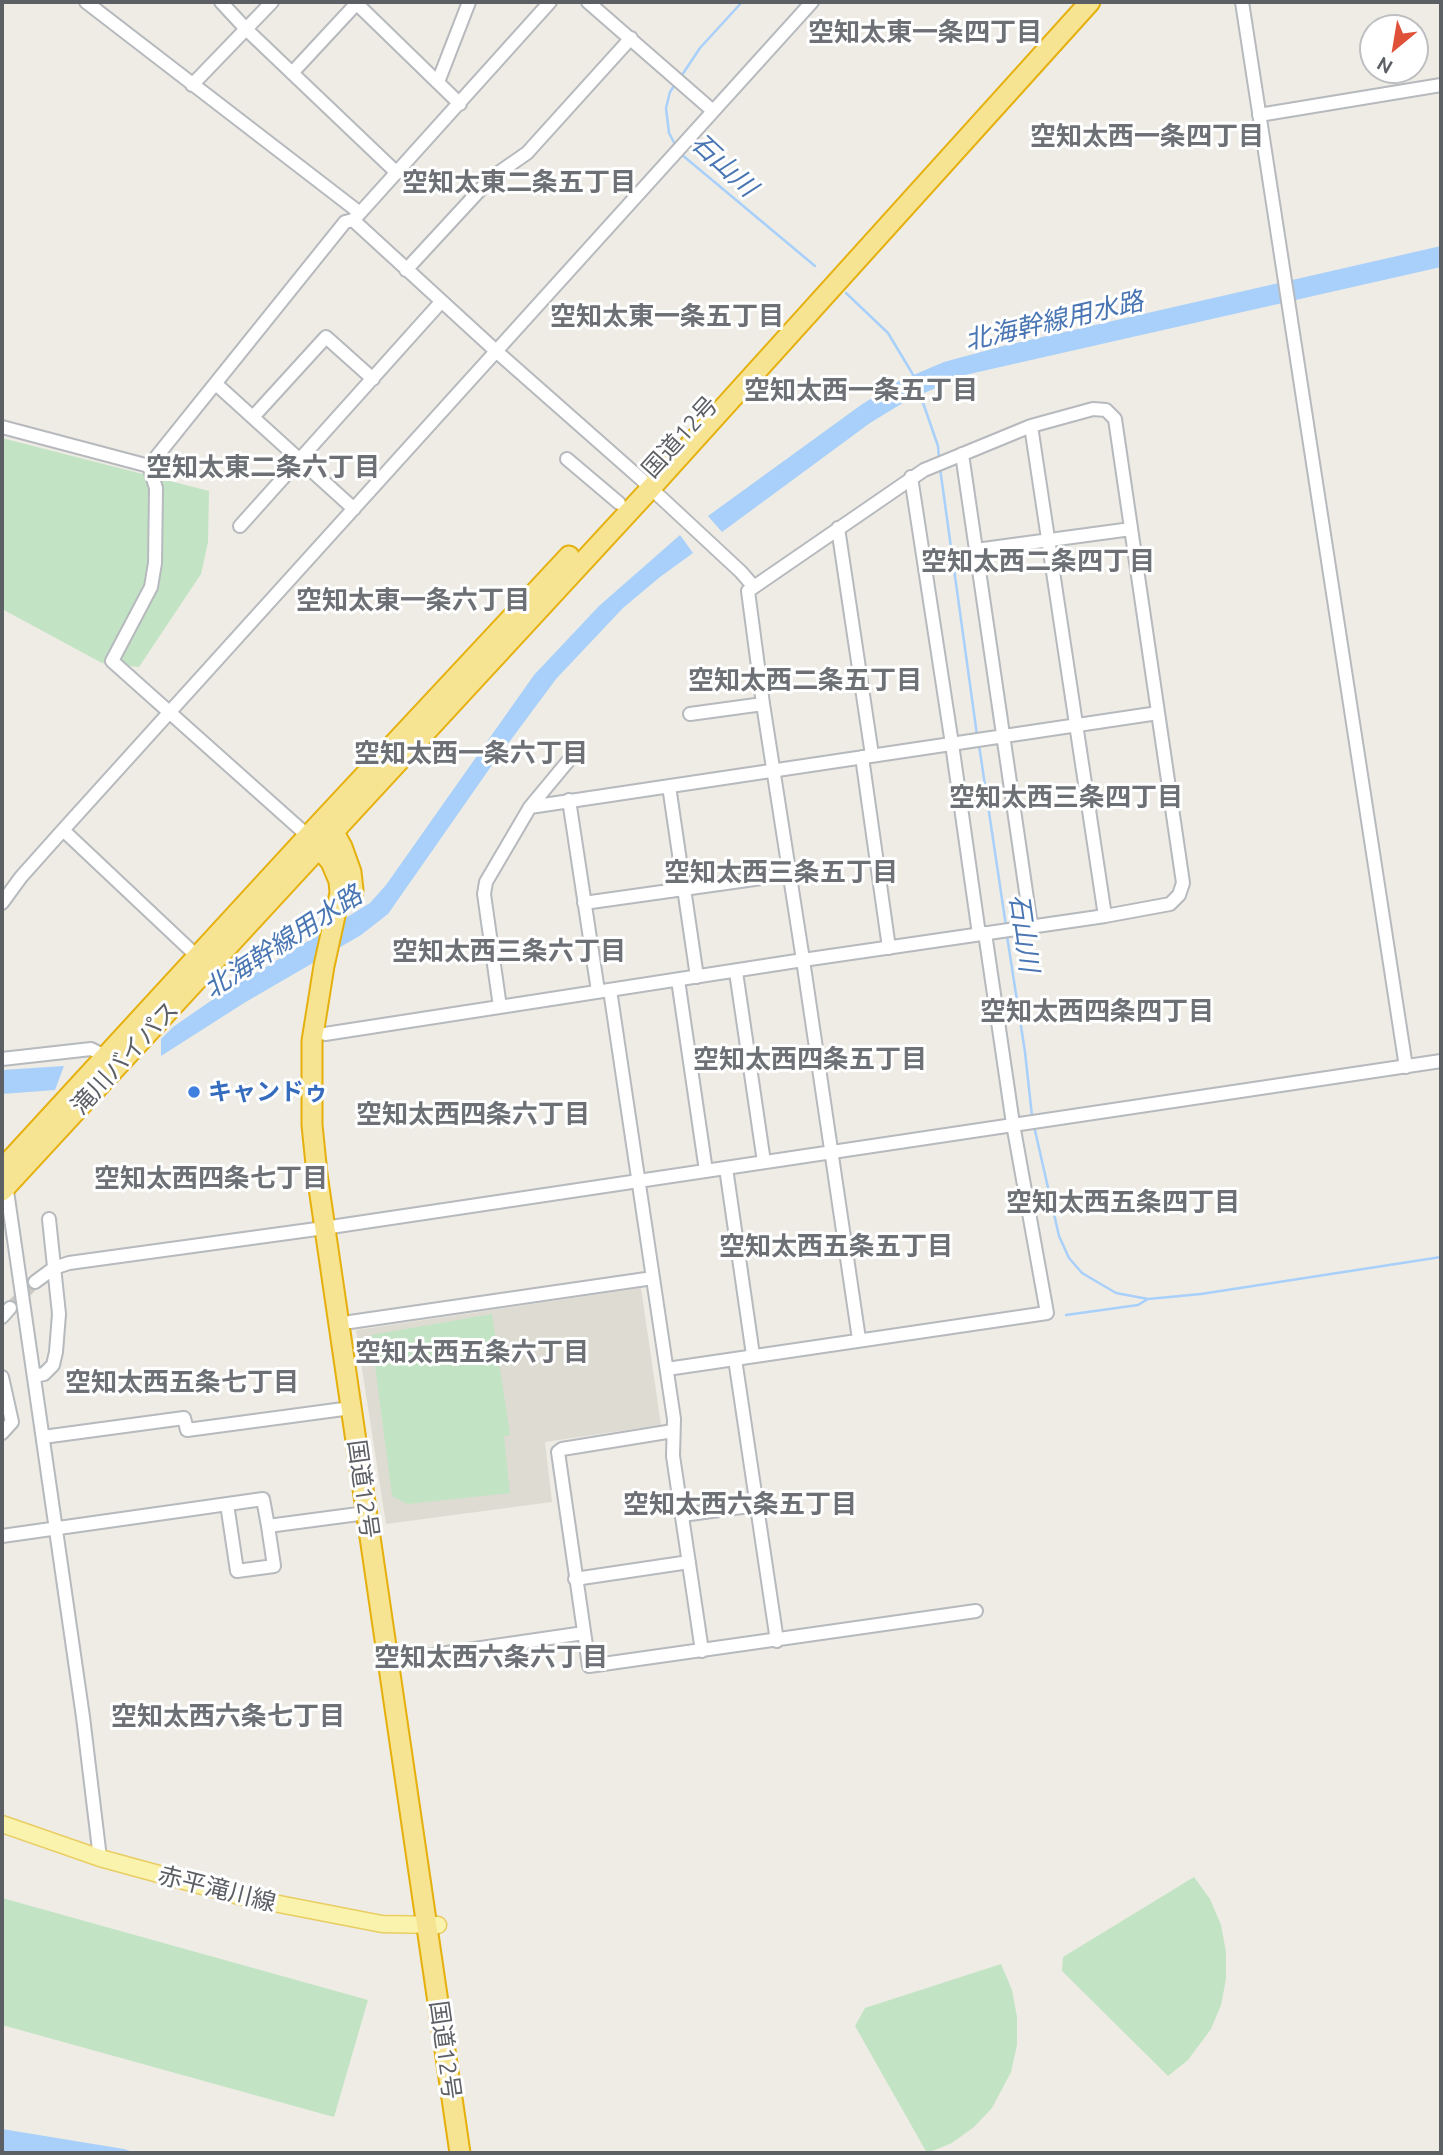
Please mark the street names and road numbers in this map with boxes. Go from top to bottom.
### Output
street label: 国道12号 [636,391,724,483]
street label: 滝川バイパス [65,996,185,1120]
street label: 国道12号 [342,1438,384,1540]
street label: 赤平滝川線 [155,1861,279,1917]
street label: 国道12号 [424,1999,466,2101]

